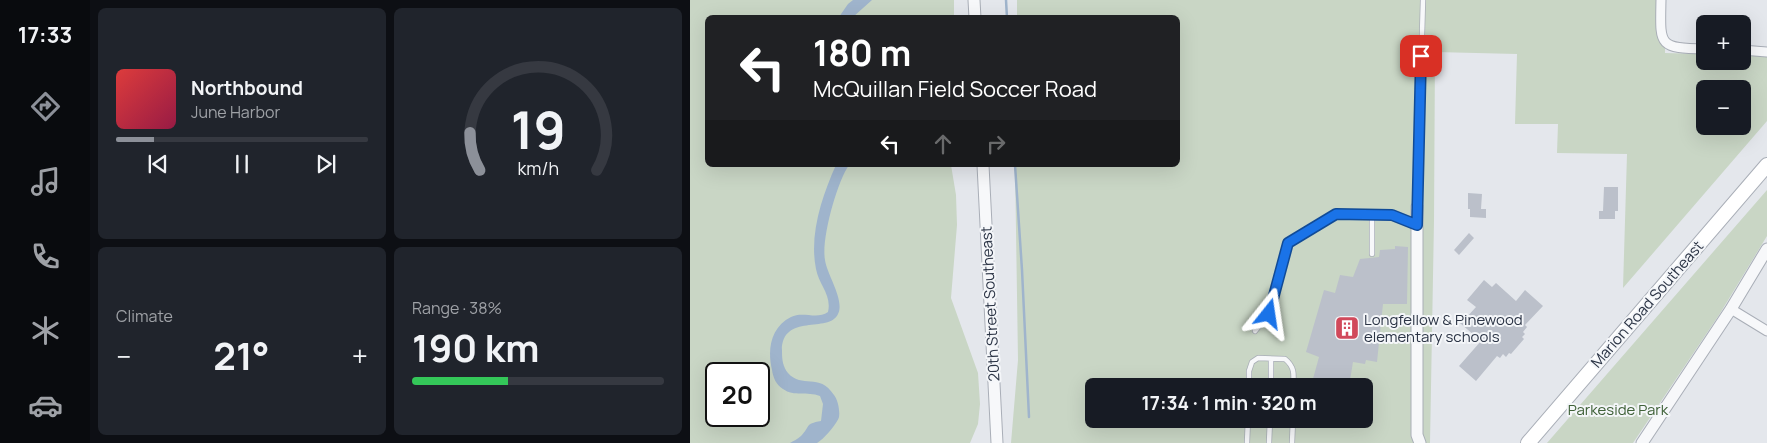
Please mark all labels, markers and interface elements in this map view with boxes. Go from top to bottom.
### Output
map controls [1696,15,1751,135]
button: + [1696,15,1751,70]
text: 17:33 [18,20,72,50]
text: 180 m [813,29,911,77]
icon: left [730,35,795,100]
pin [1400,35,1442,77]
icon: arrive [1407,42,1435,70]
text: McQuillan Field Soccer Road [813,74,1097,104]
text: Northbound [191,75,303,101]
button: − [1696,80,1751,135]
icon: directions [28,89,63,124]
text: 19 [510,94,566,165]
text: June Harbor [191,101,280,123]
icon: left [876,130,904,158]
icon: ahead [929,130,957,158]
icon: right [982,130,1010,158]
icon: previous [144,150,172,178]
icon: pause [228,150,256,178]
icon: next [312,150,340,178]
text: km/h [517,156,559,180]
icon: music [28,164,63,199]
street label: 20th Street Southeast [975,226,1005,382]
street label: Marion Road Southeast [1586,236,1708,372]
icon: phone [28,239,63,274]
position arrow [1242,287,1294,339]
text: Range · 38% [412,297,502,319]
text: Climate [116,305,173,327]
place label: Longfellow & Pinewood elementary schools [1364,309,1523,347]
icon: climate [28,313,63,348]
building icon: Longfellow & Pinewood elementary schools [1334,315,1360,341]
text: 190 km [412,321,539,373]
text: 21° [213,329,270,381]
text: − [116,337,131,375]
text: + [352,337,368,375]
speed limit sign: 20 [705,362,770,427]
icon: car [28,388,63,423]
text: 17:34 · 1 min · 320 m [1141,390,1317,416]
park label: Parkeside Park [1568,399,1669,420]

